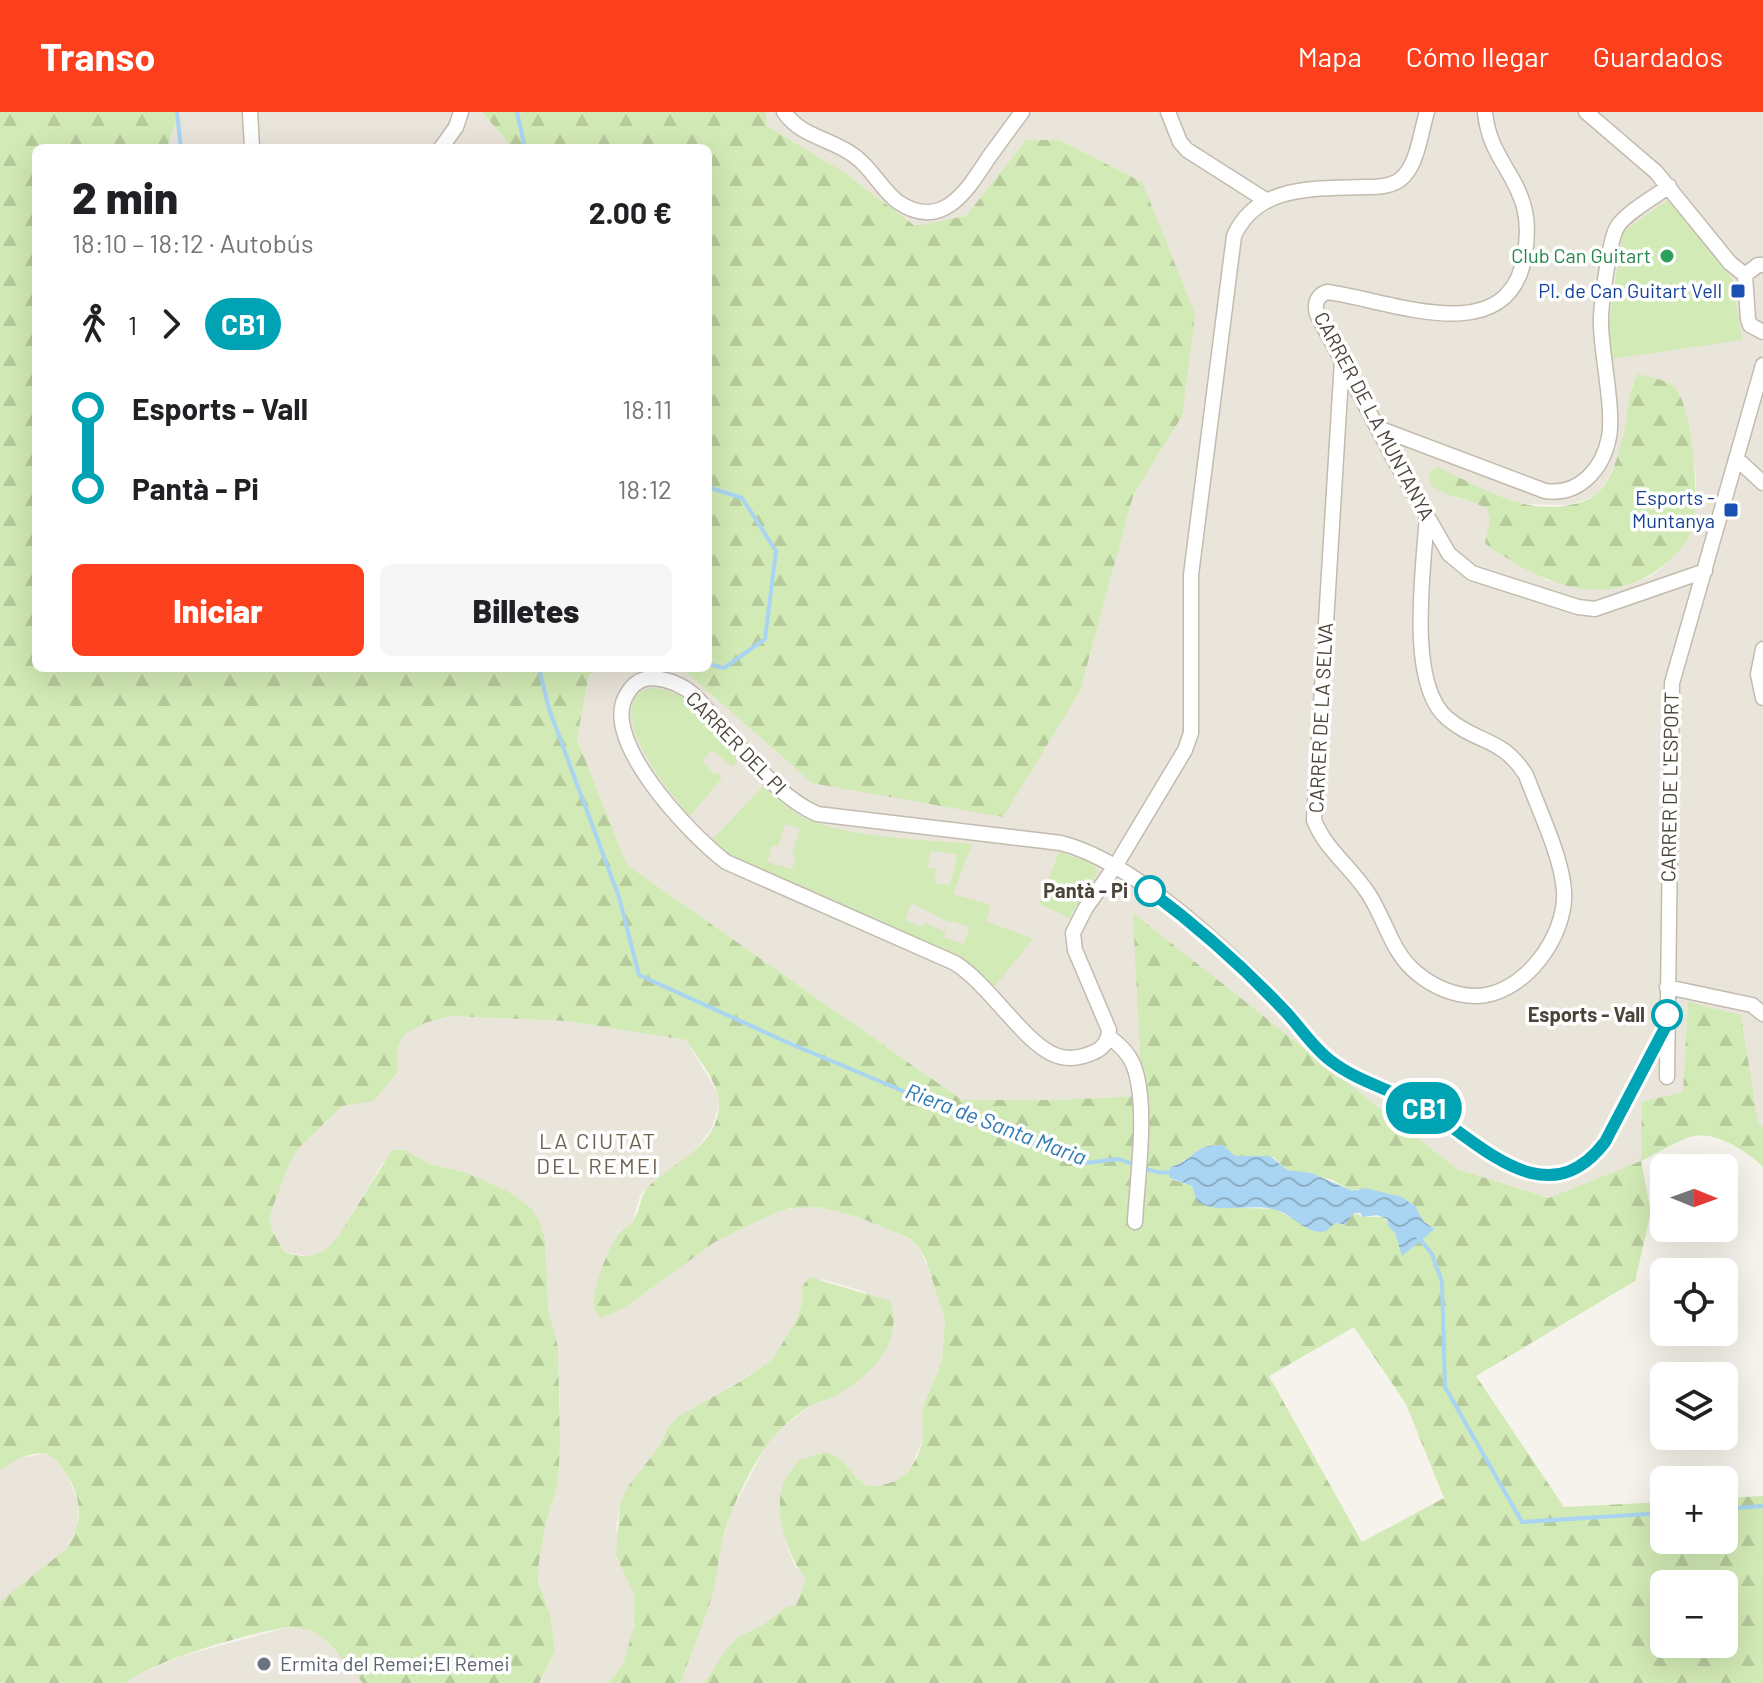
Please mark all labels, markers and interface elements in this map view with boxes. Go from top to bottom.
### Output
text: Transo [40,33,155,79]
text: Mapa [1298,39,1362,73]
text: Cómo llegar [1406,39,1549,73]
text: Guardados [1593,39,1723,73]
text: 2 min [72,170,178,223]
text: 2.00 € [589,194,672,230]
text: 18:10 – 18:12 · Autobús [72,227,313,258]
place label: Club Can Guitart [1511,243,1651,267]
marker: Club Can Guitart [1658,247,1676,265]
place label: Pl. de Can Guitart Vell [1538,278,1722,302]
marker: Pl. de Can Guitart Vell [1729,282,1747,300]
icon: walk [72,302,116,346]
icon: forward [149,302,193,346]
text: CB1 [221,307,265,341]
street label: CARRER DE LA MUNTANYA [1310,307,1440,524]
text: 1 [128,309,137,340]
text: Esports - Vall [132,390,308,426]
text: 18:11 [622,393,672,424]
text: Pantà - Pi [132,470,259,506]
text: 18:12 [618,473,672,504]
place label: Esports - Muntanya [1632,485,1715,532]
marker: Esports - Muntanya [1722,501,1740,519]
button: Iniciar [72,564,364,656]
button: Billetes [380,564,672,656]
street label: CARRER DE LA SELVA [1303,622,1337,814]
street label: CARRER DEL PI [682,686,792,799]
street label: CARRER DE L'ESPORT [1655,692,1683,882]
marker: Pantà - Pi [1135,876,1165,906]
place label: Pantà - Pi [1043,878,1128,902]
marker: Esports - Vall [1652,1000,1682,1030]
place label: Esports - Vall [1528,1002,1645,1026]
water label: Riera de Santa Maria [902,1077,1090,1170]
line badge: CB1 [1378,1082,1470,1134]
text: CB1 [1402,1091,1446,1125]
district label: LA CIUTAT DEL REMEI [536,1127,660,1178]
north arrow [1650,1154,1738,1242]
map controls [1650,1154,1738,1658]
button: locate [1650,1258,1738,1346]
button: layers [1650,1362,1738,1450]
button: + [1650,1466,1738,1554]
button: − [1650,1570,1738,1658]
place label: Ermita del Remei;El Remei [280,1651,510,1675]
marker: Ermita del Remei;El Remei [255,1655,273,1673]

